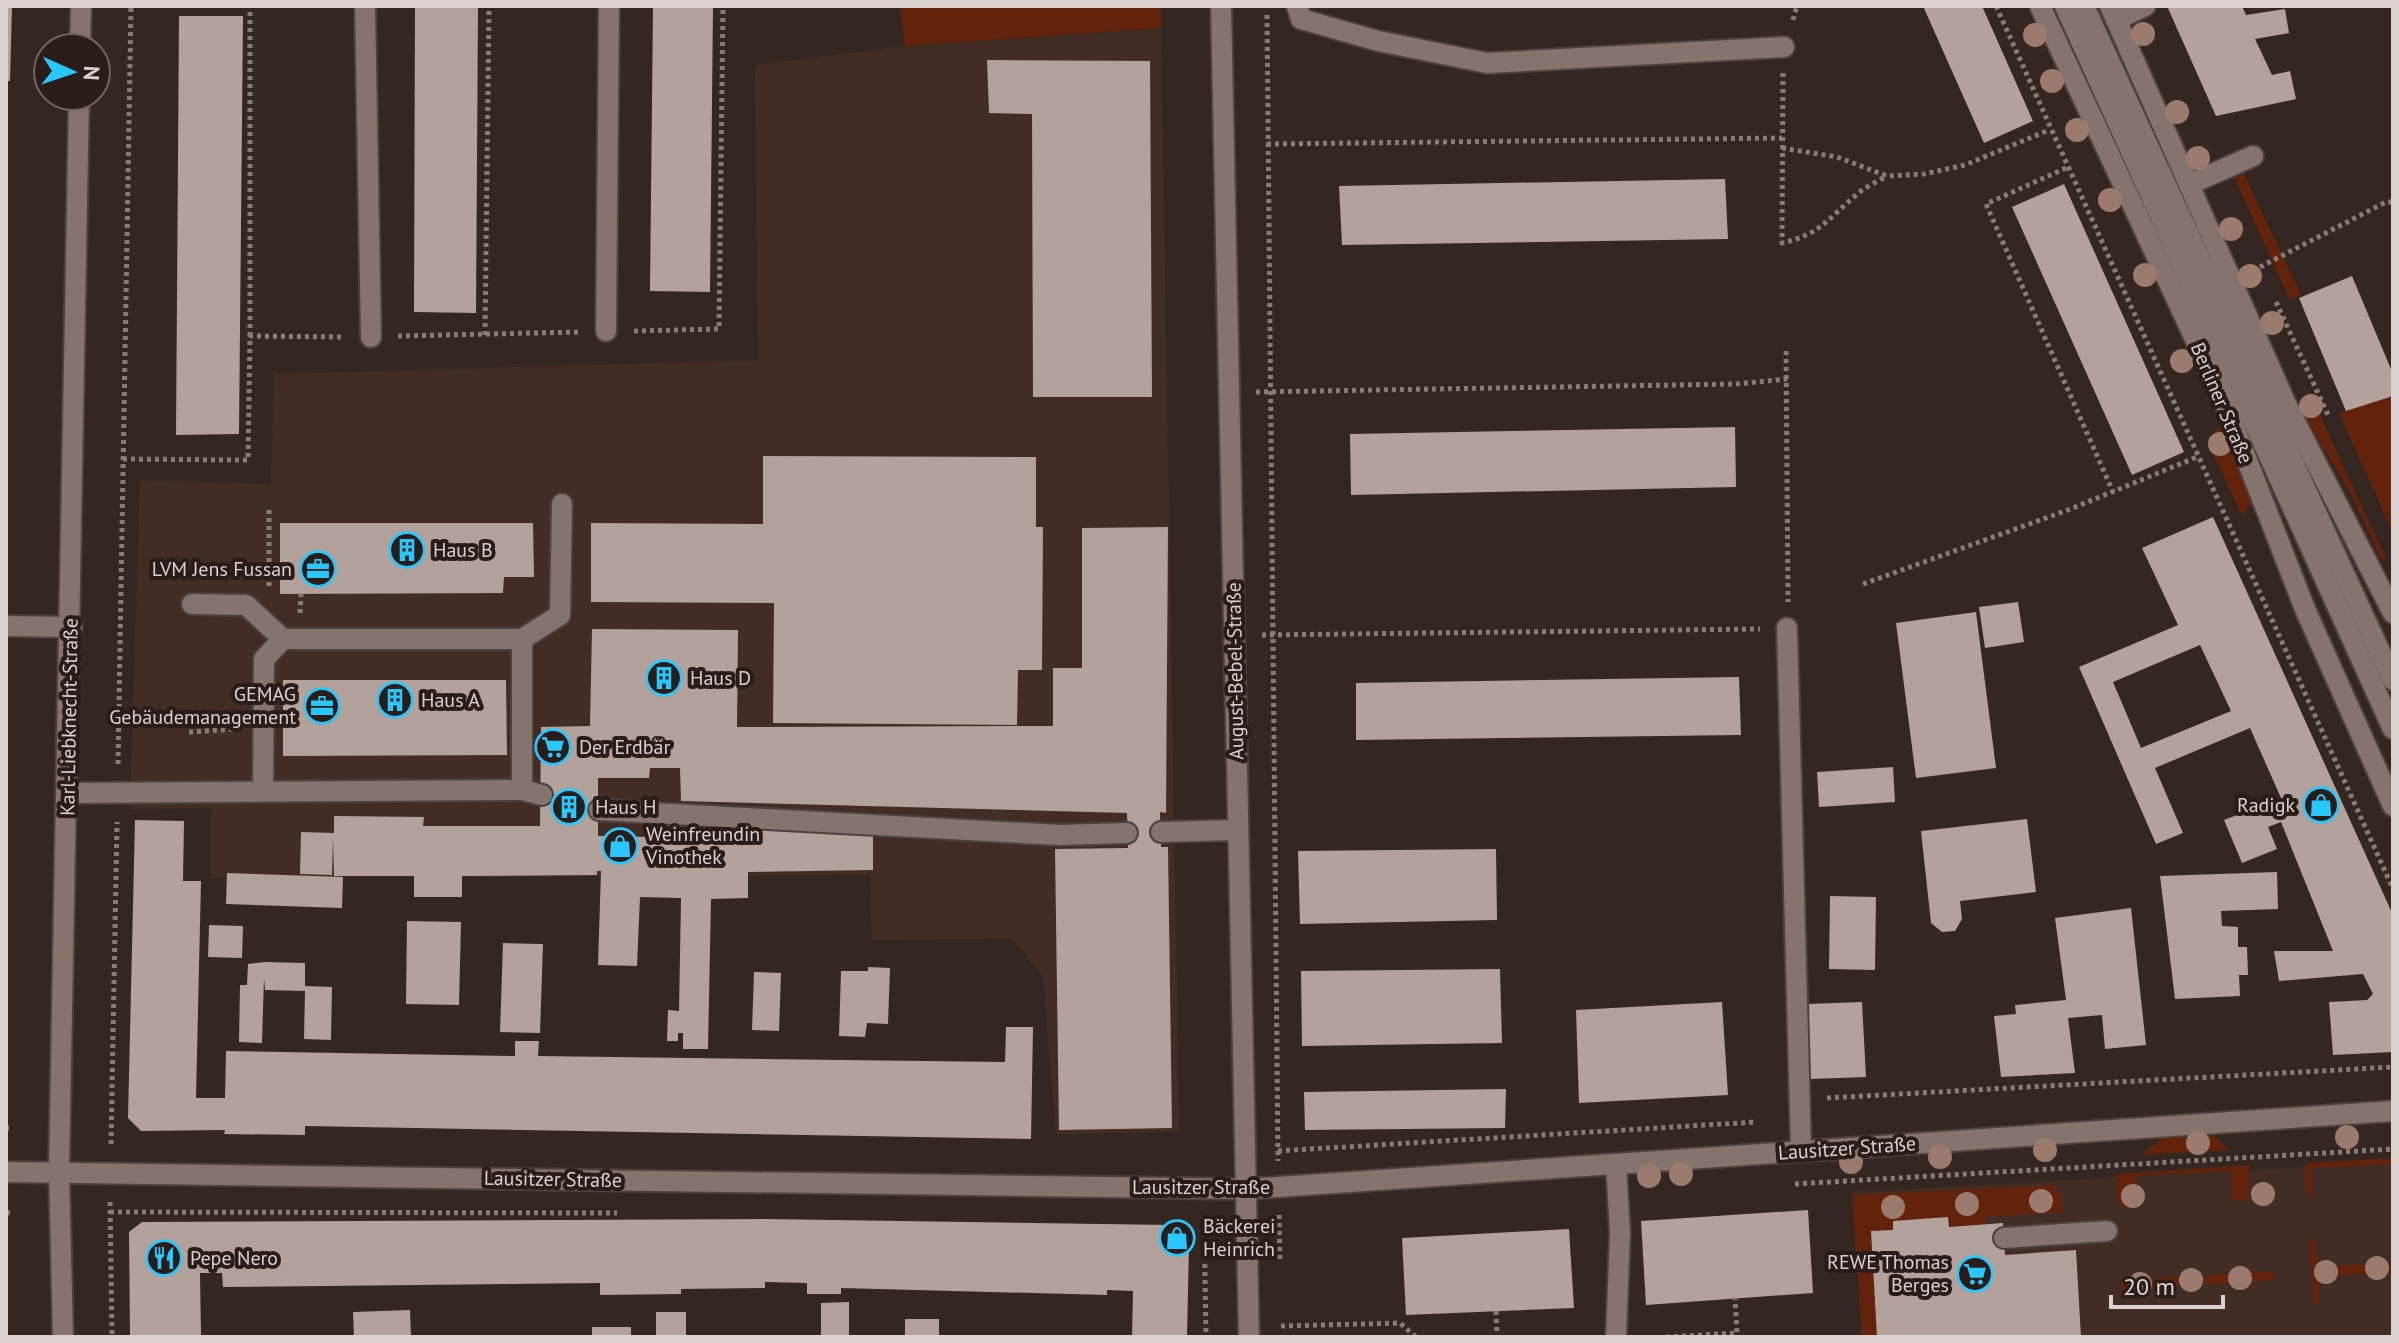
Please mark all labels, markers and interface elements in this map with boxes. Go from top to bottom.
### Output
north arrow [32,32,112,112]
text: N [78,65,106,81]
street label: Berliner Straße [2185,338,2259,468]
building icon: Haus B [388,531,426,569]
place label: Haus B [433,537,493,563]
office icon: LVM Jens Fussan [299,550,337,588]
place label: LVM Jens Fussan [152,556,292,582]
street label: August-Bebel-Straße [1220,582,1250,760]
street label: Karl-Liebknecht-Straße [54,618,84,816]
building icon: Haus D [645,659,683,697]
place label: Haus D [690,665,751,691]
place label: GEMAG Gebäudemanagement [109,681,296,730]
building icon: Haus A [376,681,414,719]
office icon: GEMAG Gebäudemanagement [303,687,341,725]
place label: Haus A [421,687,480,713]
supermarket icon: Der Erdbär [534,728,572,766]
place label: Der Erdbär [579,734,670,760]
shop icon: Radigk [2302,786,2340,824]
building icon: Haus H [550,788,588,826]
place label: Radigk [2237,792,2295,818]
place label: Haus H [595,794,656,820]
place label: Weinfreundin Vinothek [645,821,760,870]
shop icon: Weinfreundin Vinothek [601,827,639,865]
street label: Lausitzer Straße [1777,1130,1917,1166]
street label: Lausitzer Straße [484,1165,622,1193]
street label: Lausitzer Straße [1132,1174,1270,1200]
place label: Bäckerei Heinrich [1203,1213,1275,1262]
shop icon: Bäckerei Heinrich [1158,1219,1196,1257]
restaurant icon: Pepe Nero [145,1239,183,1277]
place label: Pepe Nero [190,1245,278,1271]
place label: REWE Thomas Berges [1827,1249,1949,1298]
supermarket icon: REWE Thomas Berges [1956,1255,1994,1293]
scale bar [2111,1259,2223,1309]
text: 20 m [2123,1271,2175,1302]

